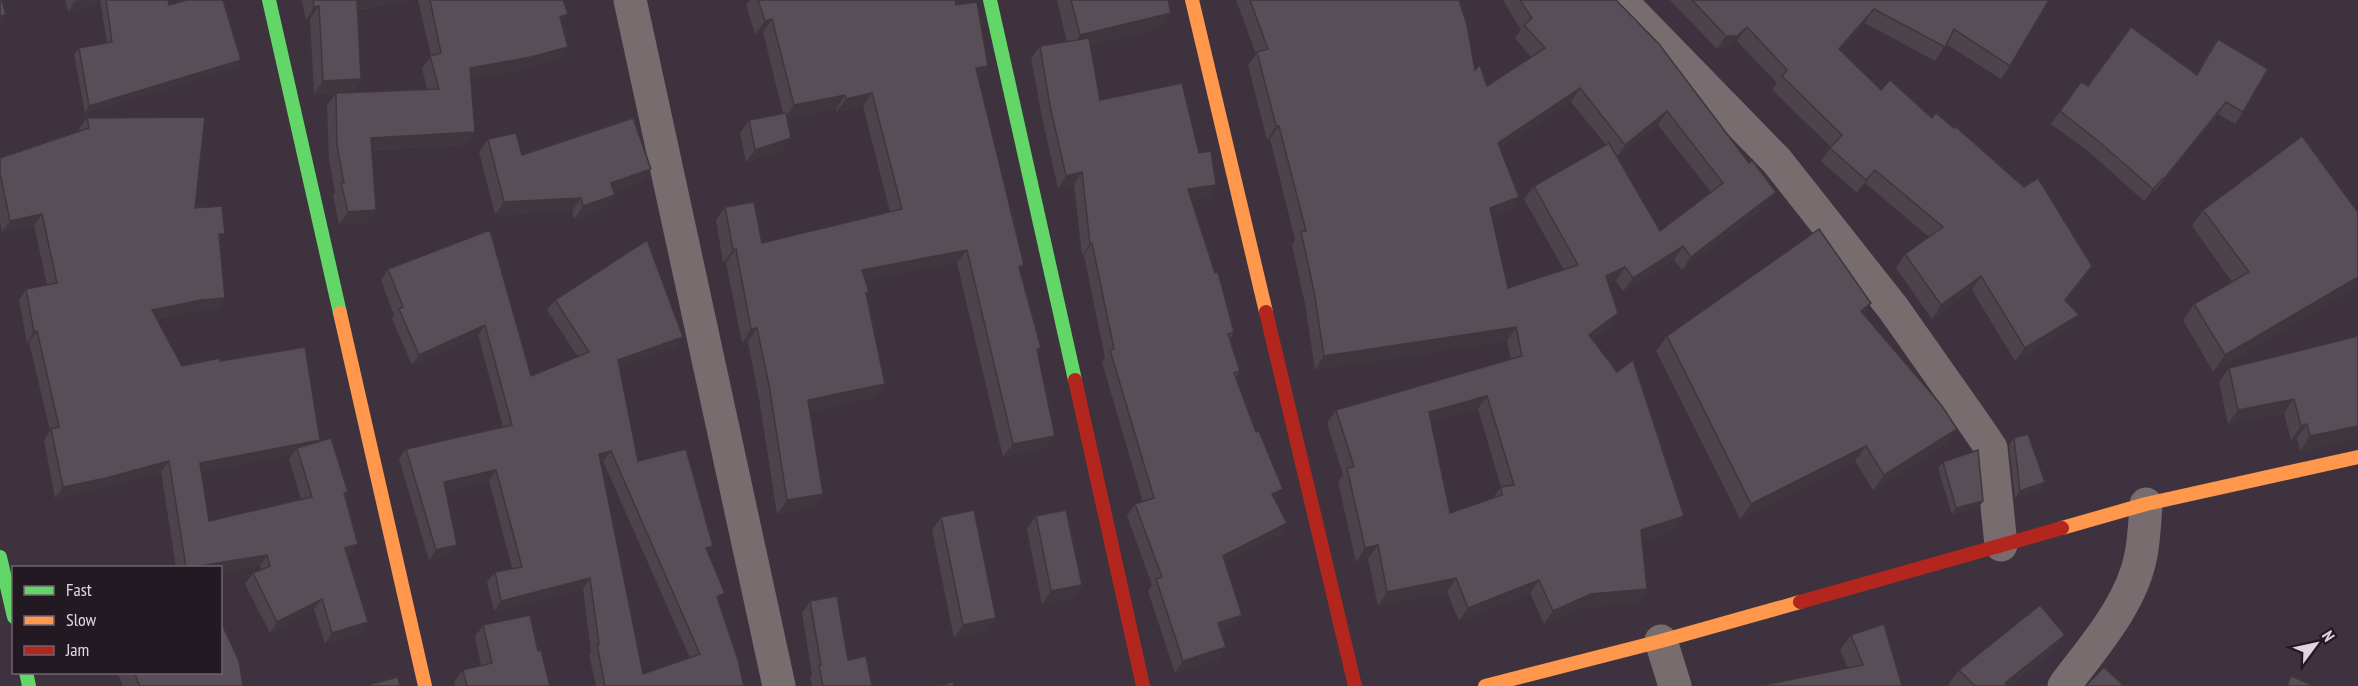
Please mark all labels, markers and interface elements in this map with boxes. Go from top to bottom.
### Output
legend [12,566,222,674]
text: Fast [66,578,92,601]
text: Slow [66,608,97,631]
north arrow [2286,614,2346,674]
text: N [2318,627,2339,645]
text: Jam [65,638,89,661]

